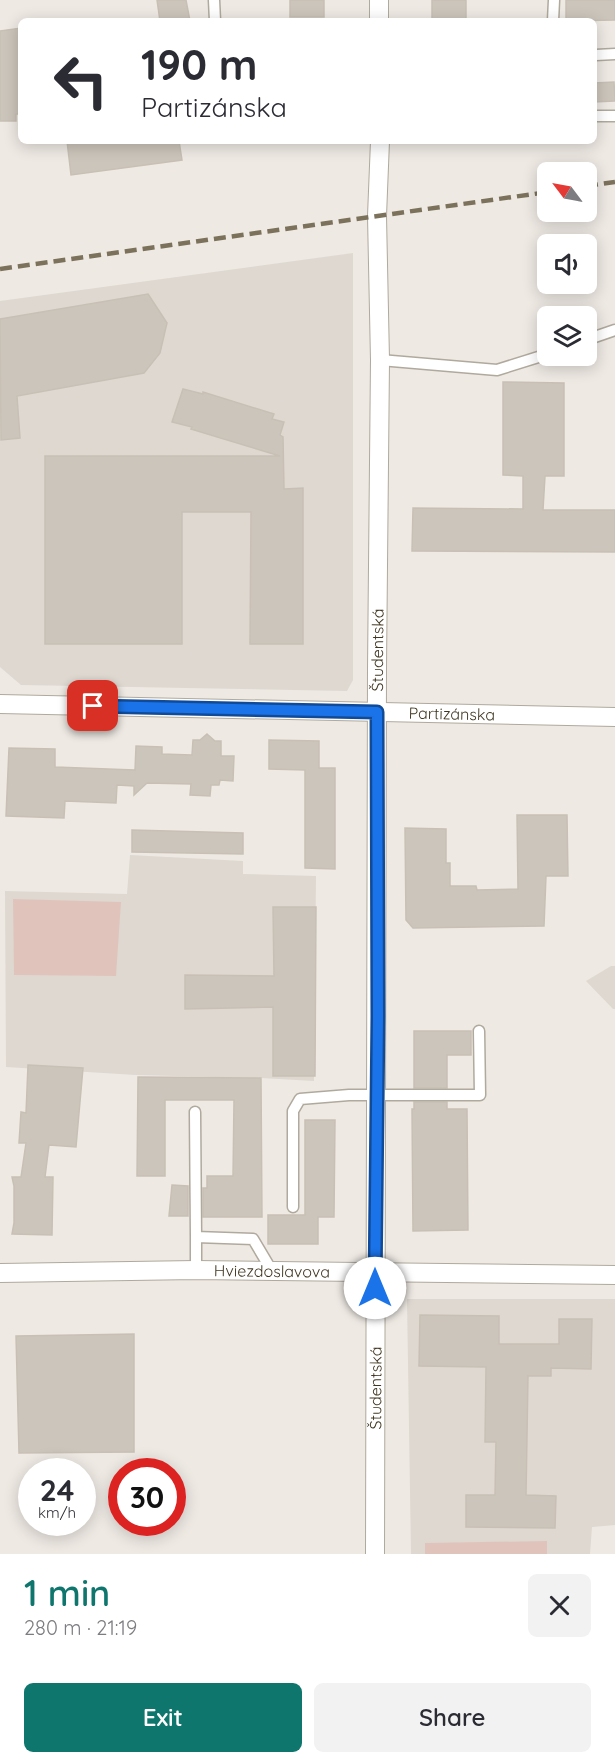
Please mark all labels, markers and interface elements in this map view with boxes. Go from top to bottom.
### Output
text: 190 m [141,38,257,91]
icon: left [42,42,120,120]
text: Partizánska [141,90,287,124]
north arrow [537,162,597,222]
map controls [537,162,597,366]
button: sound [537,234,597,294]
button: layers [537,306,597,366]
street label: Študentská [367,608,388,692]
pin [67,680,118,731]
icon: arrive [76,689,109,722]
street label: Partizánska [408,703,495,724]
position arrow [343,1256,407,1320]
street label: Hviezdoslavova [214,1260,330,1282]
street label: Študentská [365,1346,385,1430]
speed limit sign: 30 [108,1458,186,1536]
text: 24 [40,1471,74,1509]
text: km/h [38,1503,76,1522]
text: 1 min [24,1570,110,1615]
button: close [528,1574,591,1637]
text: 280 m · 21:19 [24,1615,137,1640]
button: Exit [24,1683,302,1752]
button: Share [314,1683,591,1752]

